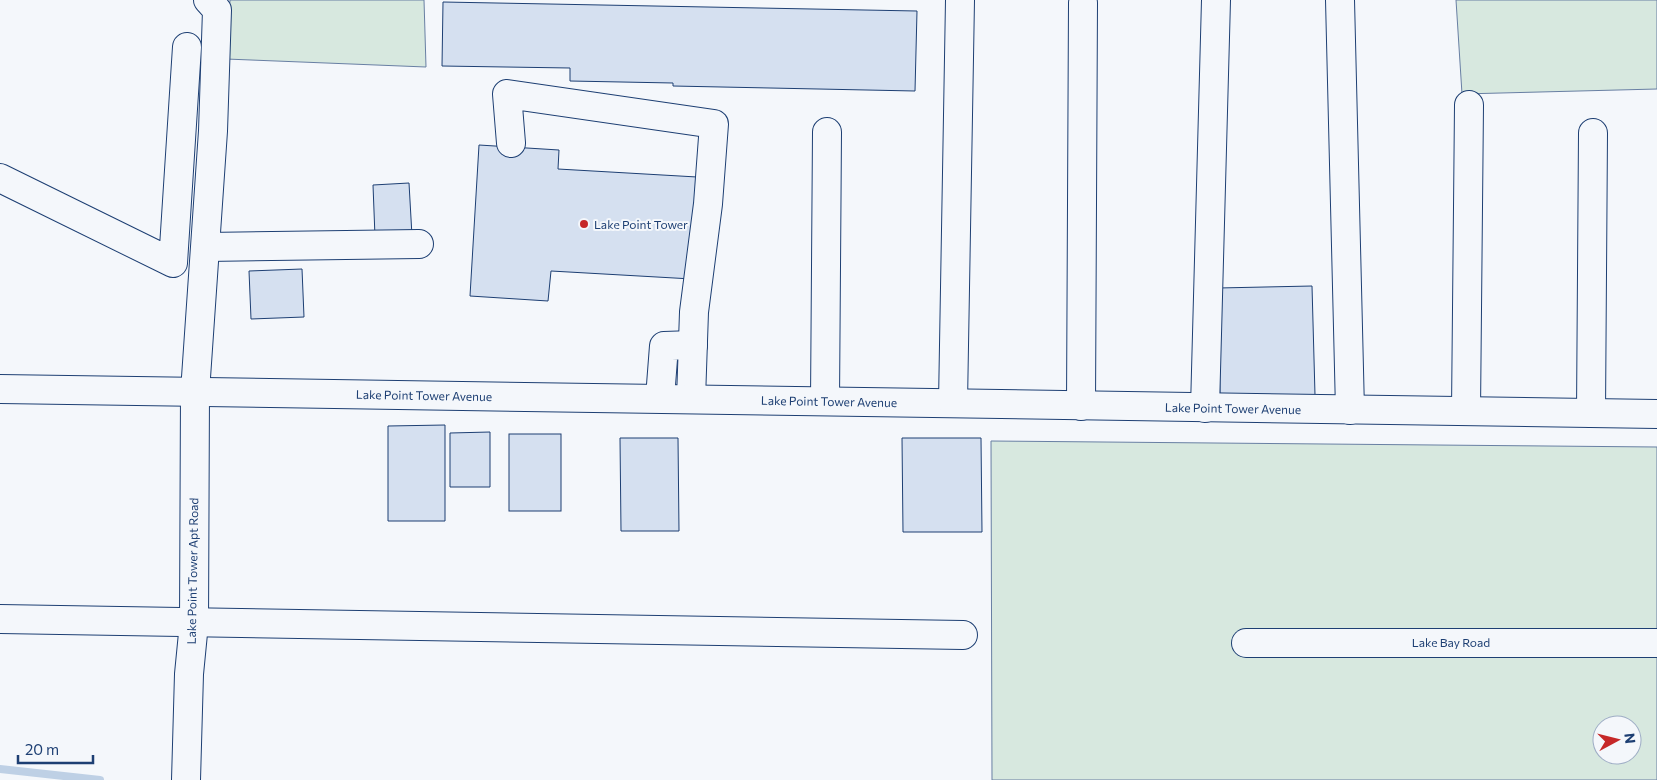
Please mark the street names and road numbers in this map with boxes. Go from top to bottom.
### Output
street label: Lake Point Tower Avenue [356,387,492,403]
street label: Lake Point Tower Avenue [761,393,897,409]
street label: Lake Point Tower Avenue [1165,400,1301,416]
street label: Lake Point Tower Apt Road [184,497,200,644]
street label: Lake Bay Road [1412,635,1490,649]

